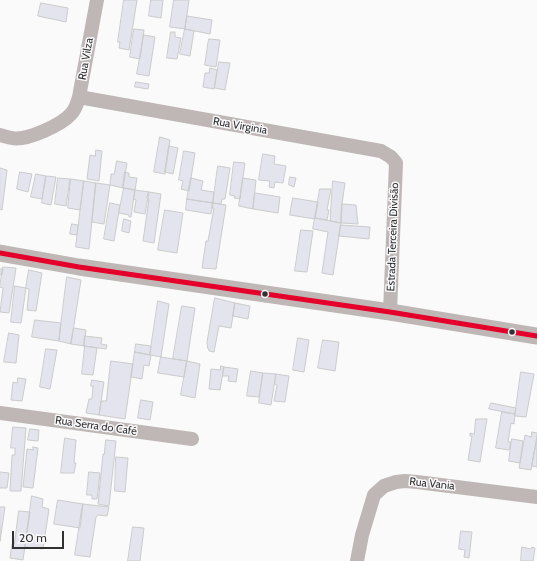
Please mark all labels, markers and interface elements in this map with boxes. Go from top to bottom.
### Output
street label: Rua Vilza [76,37,96,81]
street label: Rua Virginia [212,115,268,137]
street label: Estrada Terceira Divisão [385,182,401,292]
unlabelled marker [260,289,270,299]
unlabelled marker [507,327,517,337]
street label: Rua Serra do Café [54,414,138,438]
street label: Rua Vania [409,475,455,493]
scale bar [14,523,66,549]
text: 20 m [19,530,47,545]

